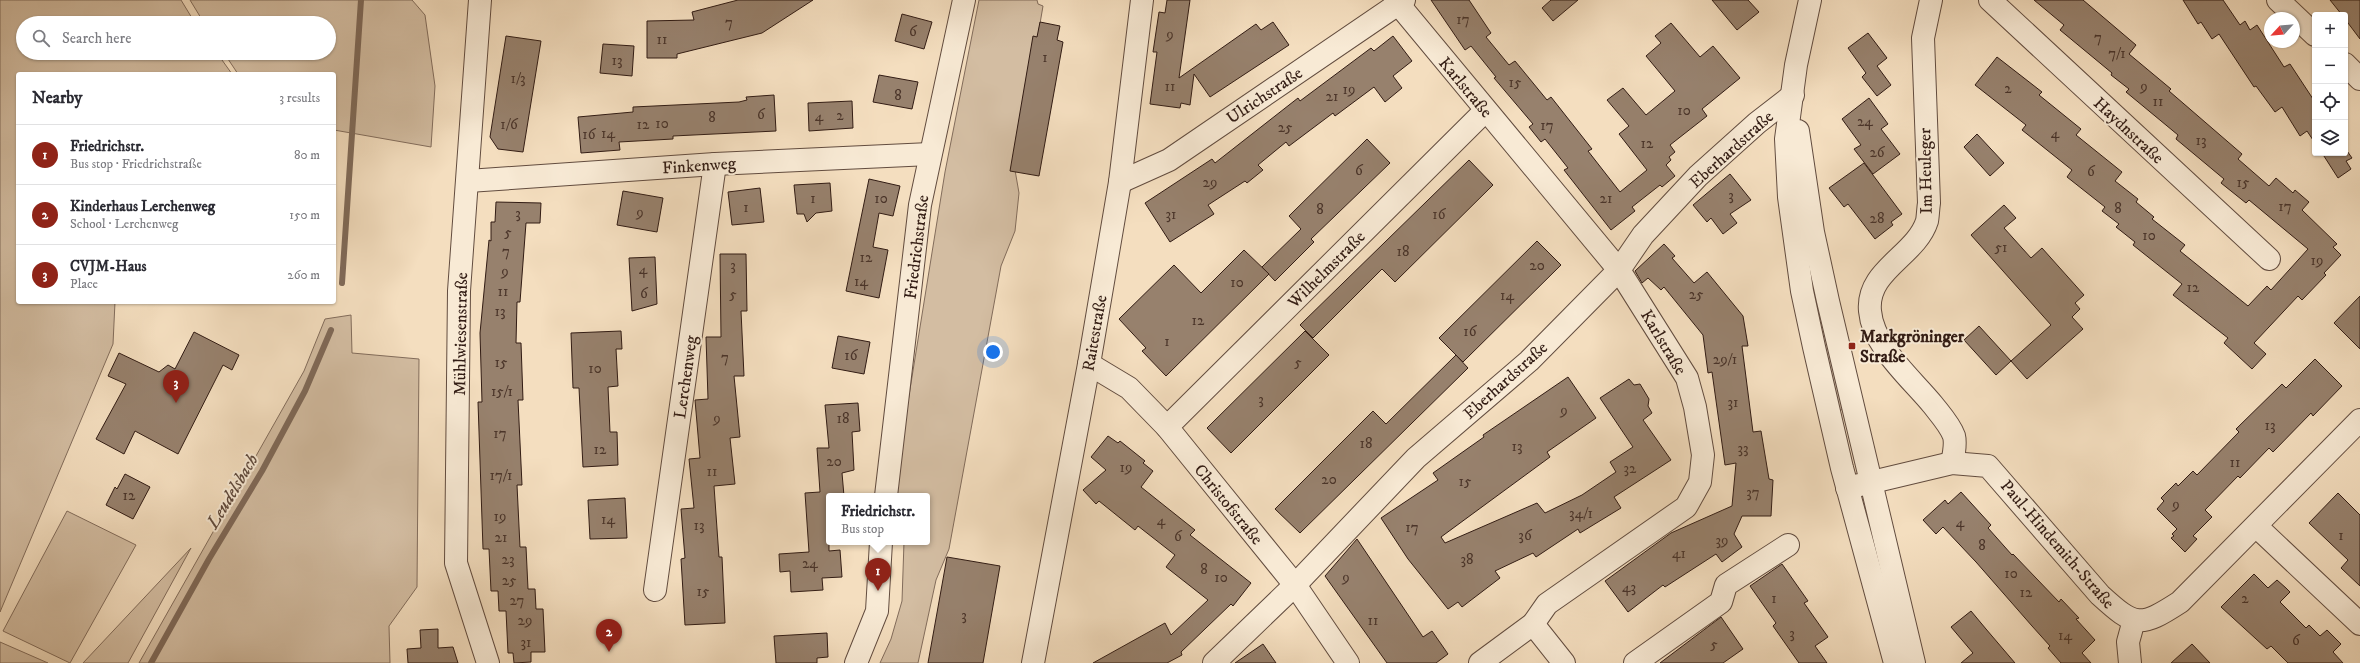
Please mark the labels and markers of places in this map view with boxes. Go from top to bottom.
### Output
place label: Markgröninger Straße [1860,326,1965,368]
marker: Markgröninger Straße [1847,341,1857,351]
pin: 3 [163,370,189,403]
pin: 1 [865,558,891,591]
pin: 2 [596,619,622,652]

